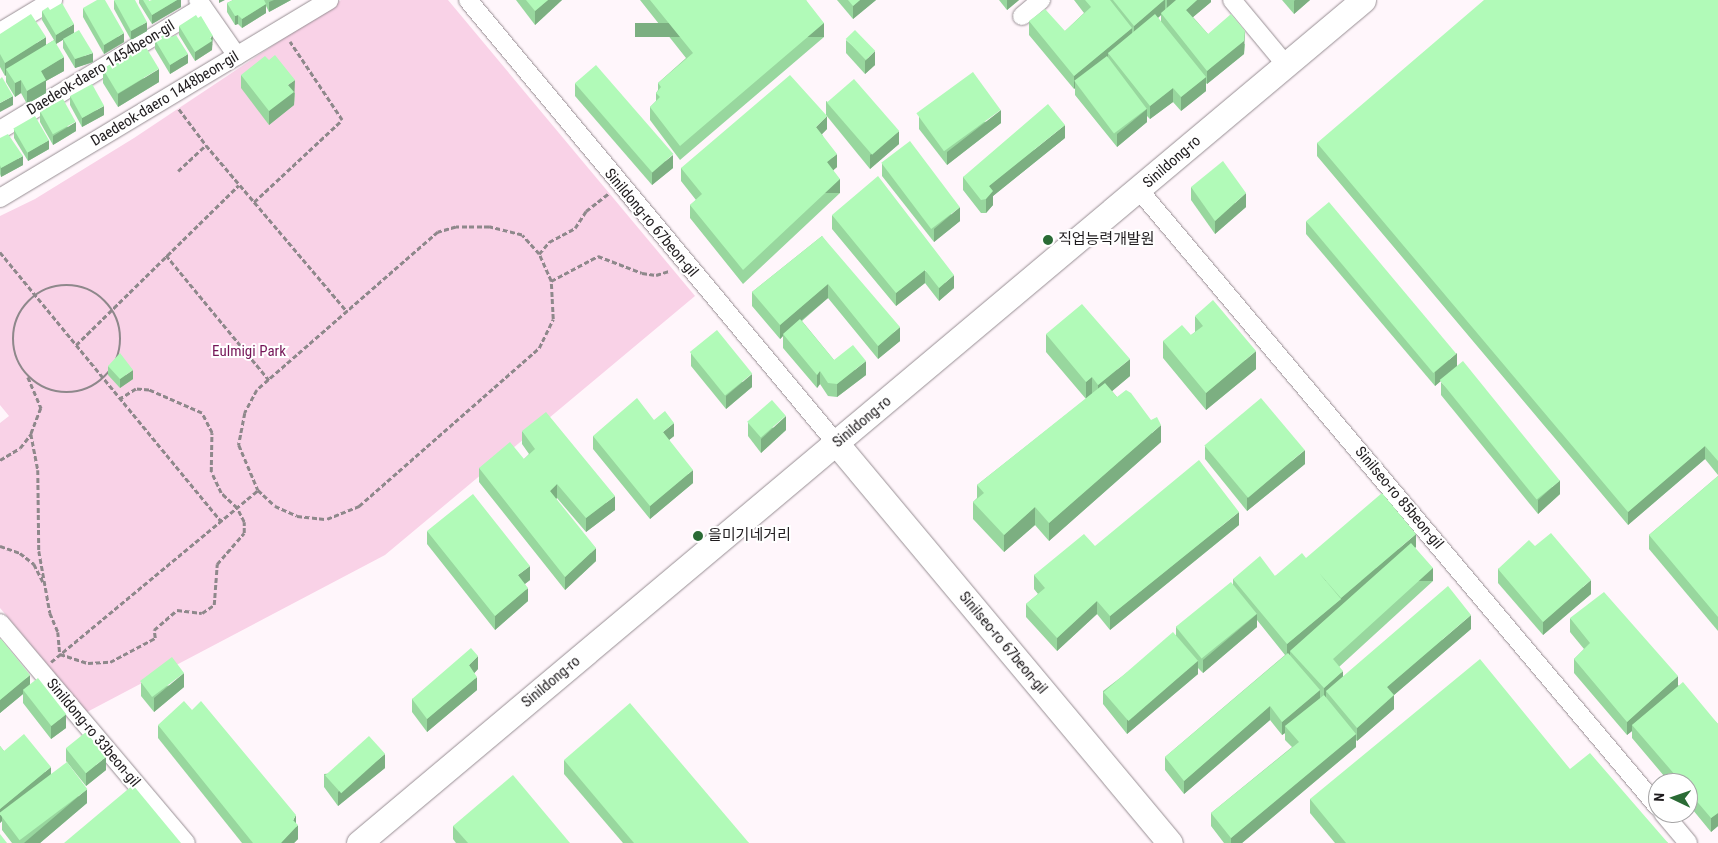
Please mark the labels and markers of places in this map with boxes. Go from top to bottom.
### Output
place label: 직업능력개발원 [1058,231,1155,249]
marker: 직업능력개발원 [1042,234,1054,246]
place label: 을미기네거리 [708,527,791,545]
marker: 을미기네거리 [692,530,704,542]

